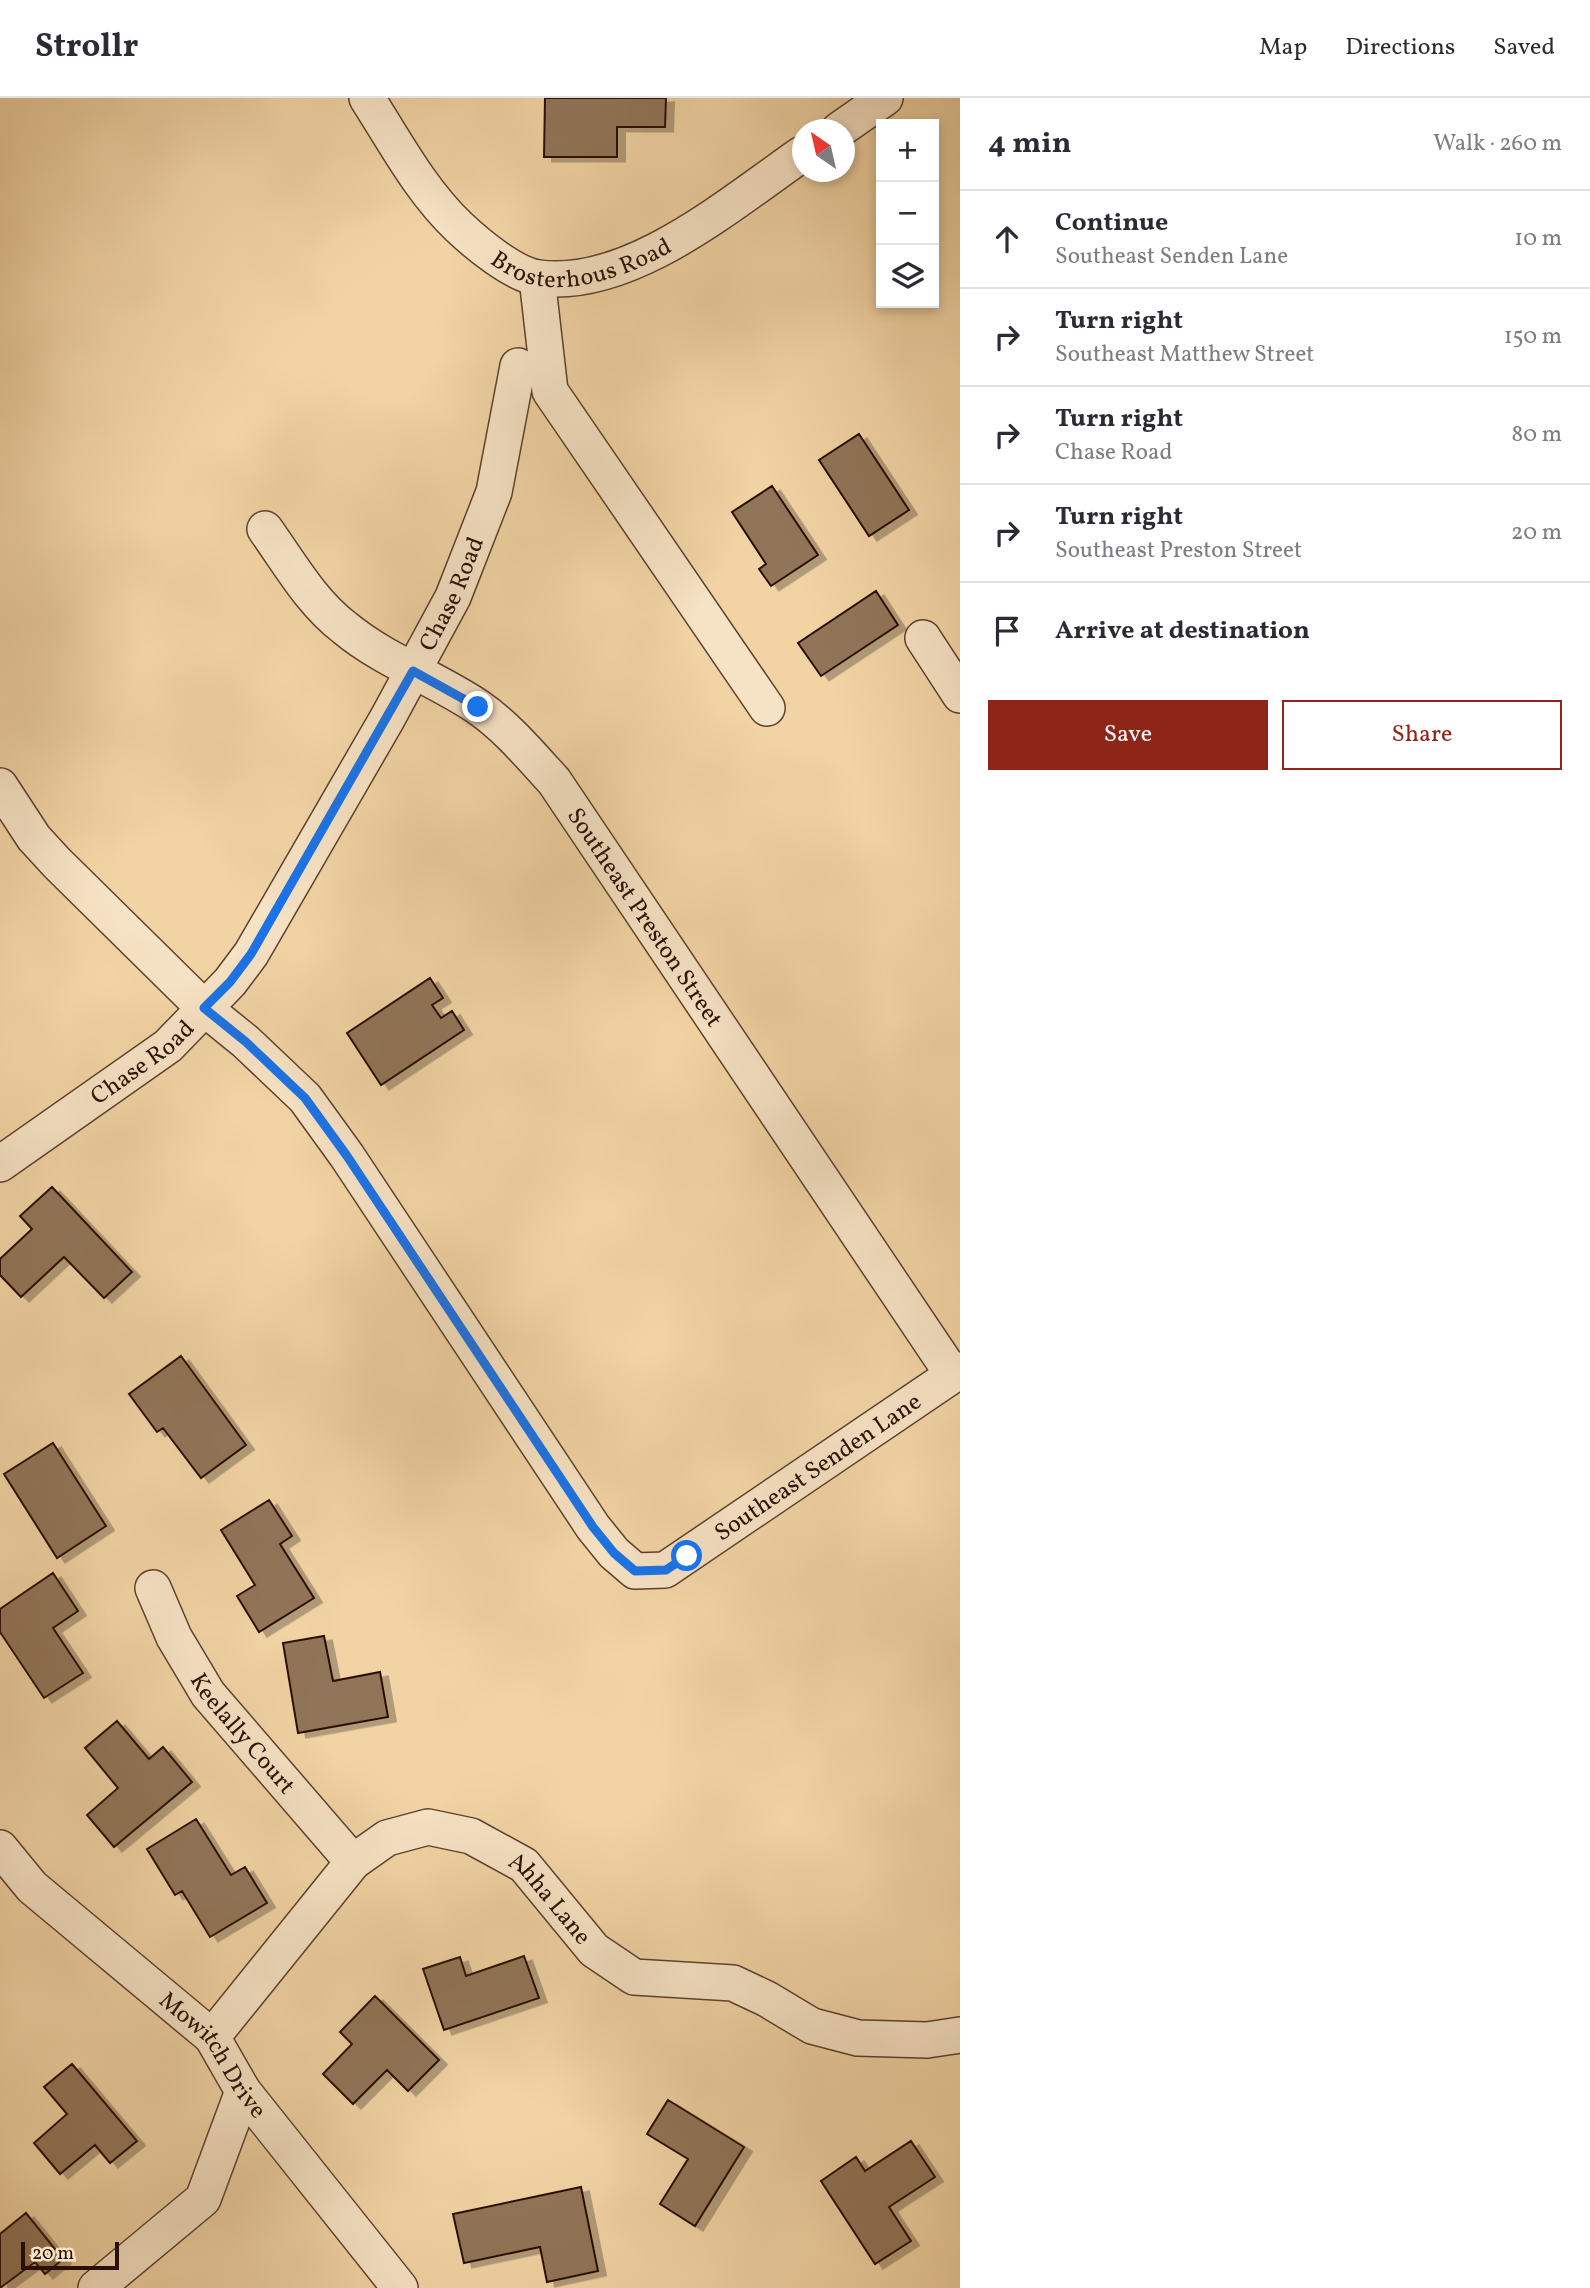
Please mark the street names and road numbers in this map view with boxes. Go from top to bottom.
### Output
street label: Brosterhous Road [483,231,678,298]
street label: Chase Road [412,532,494,658]
street label: Southeast Preston Street [558,802,730,1035]
street label: Chase Road [84,1013,203,1114]
street label: Southeast Senden Lane [708,1386,929,1551]
street label: Keelally Court [180,1667,302,1802]
street label: Ahha Lane [502,1845,598,1953]
street label: Mowitch Drive [151,1985,274,2126]

